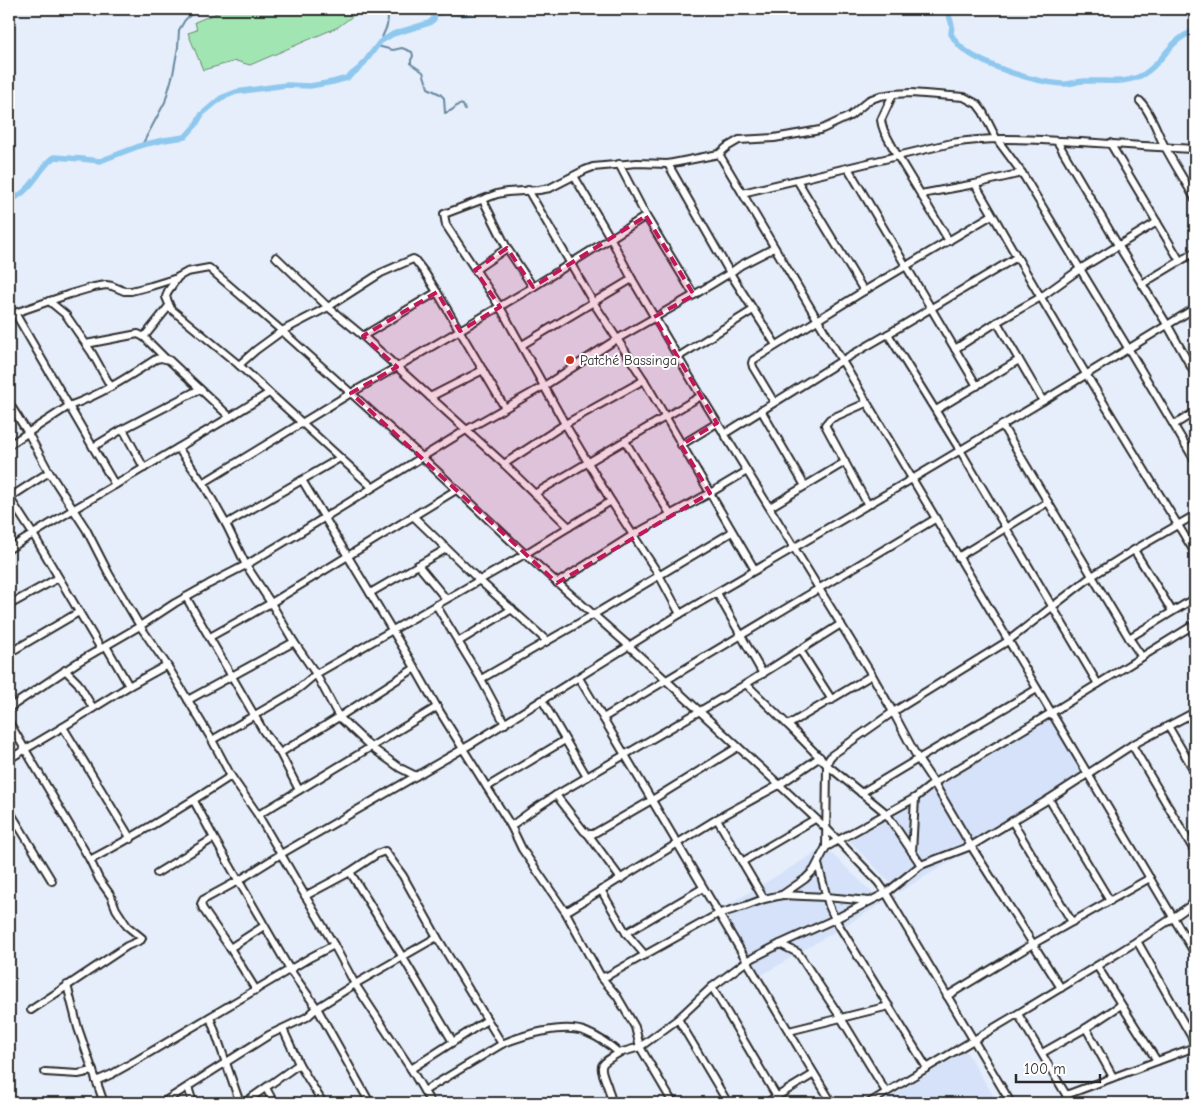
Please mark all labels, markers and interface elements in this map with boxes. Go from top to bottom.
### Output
place label: Patché Bassinga [580,352,677,369]
marker: Patché Bassinga [564,354,576,366]
scale bar [1016,1052,1100,1084]
text: 100 m [1024,1060,1066,1078]

